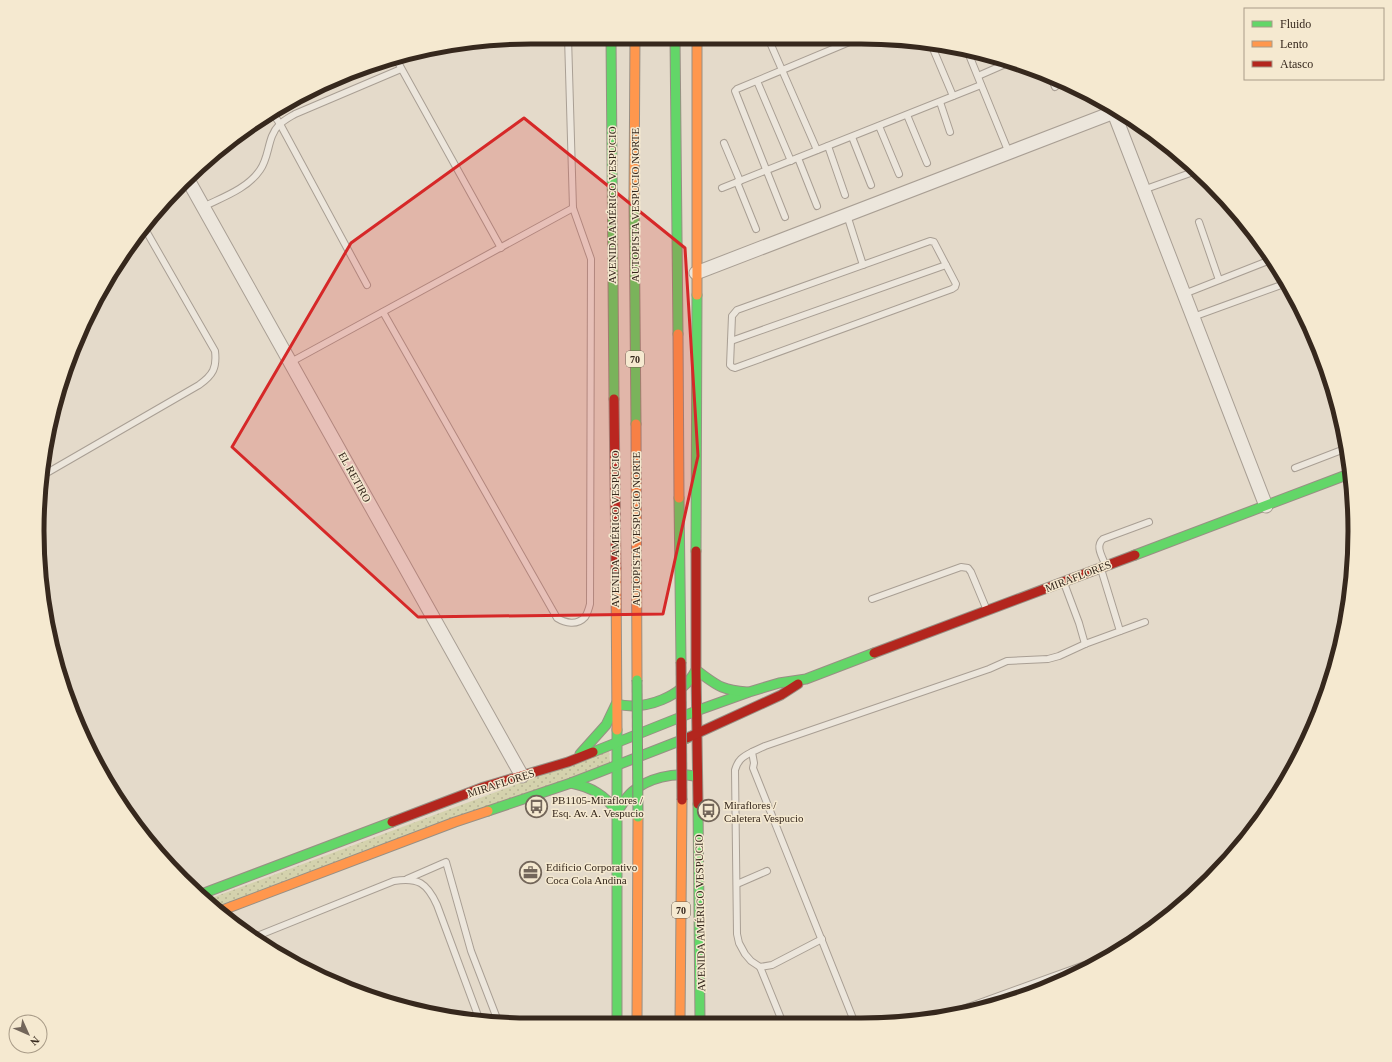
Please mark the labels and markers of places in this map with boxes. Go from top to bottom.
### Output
bus stop icon: PB1105-Miraflores / Esq. Av. A. Vespucio [523,793,549,819]
place label: PB1105-Miraflores / Esq. Av. A. Vespucio [552,794,644,819]
bus stop icon: Miraflores / Caletera Vespucio [696,798,722,824]
place label: Miraflores / Caletera Vespucio [724,799,804,824]
office icon: Edificio Corporativo Coca Cola Andina [517,860,543,886]
place label: Edificio Corporativo Coca Cola Andina [546,861,638,886]

